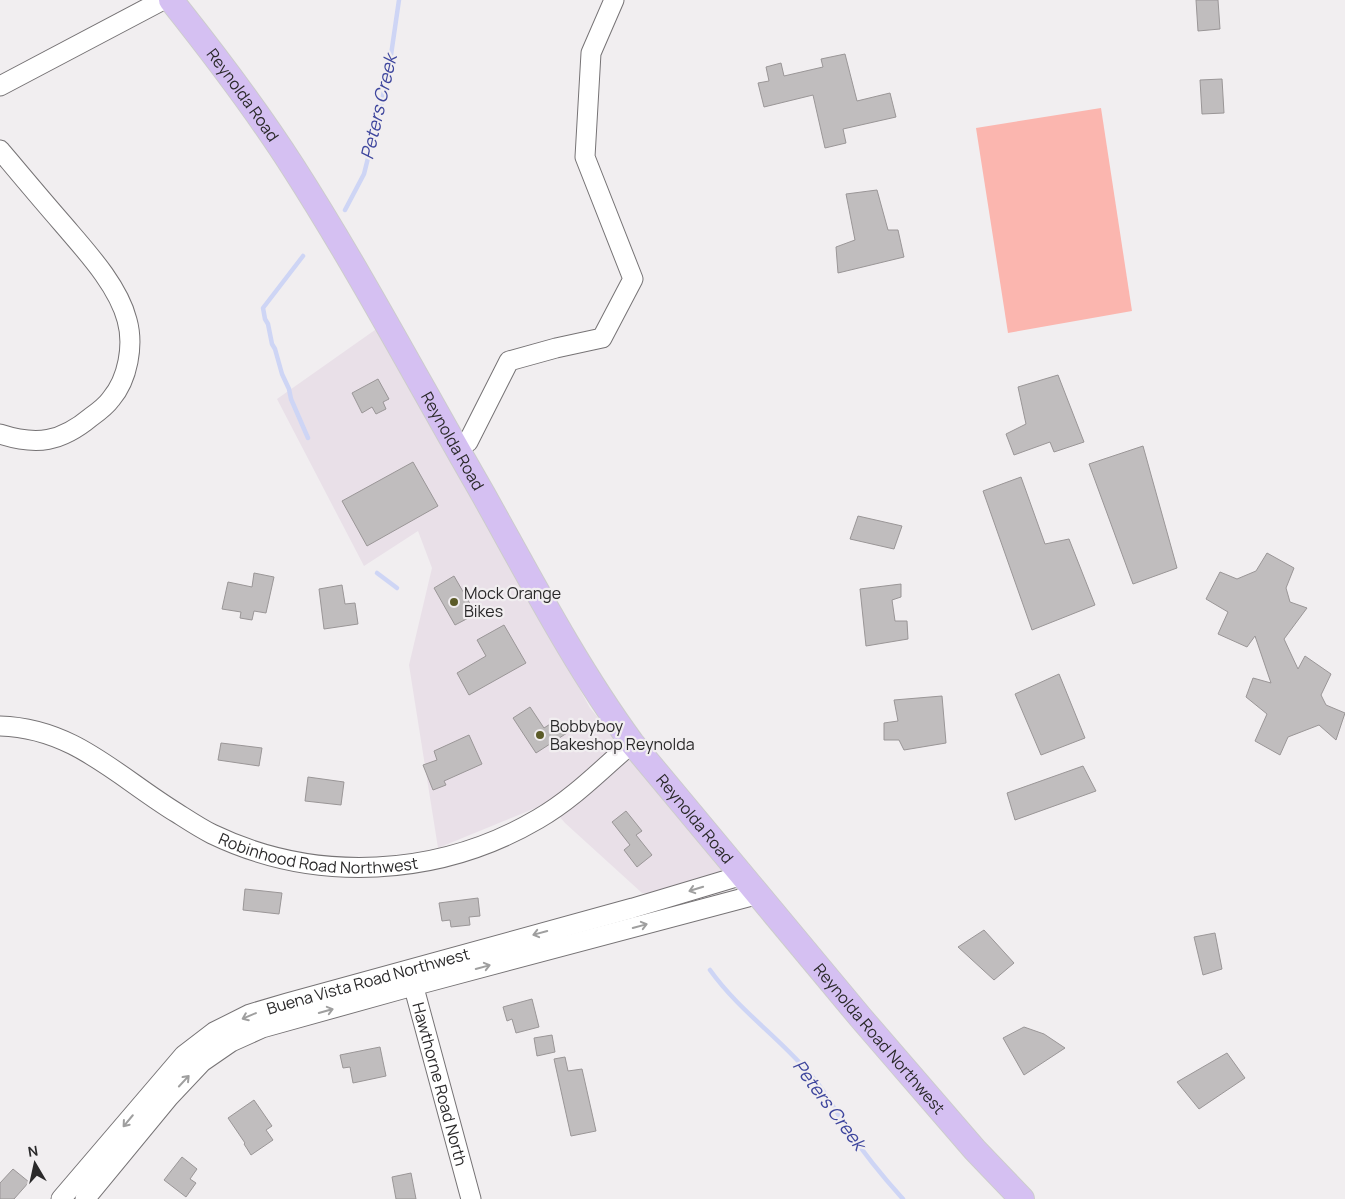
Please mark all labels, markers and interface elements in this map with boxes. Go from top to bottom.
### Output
street label: Reynolda Road [202,44,284,146]
water label: Peters Creek [354,49,402,162]
street label: Reynolda Road [416,388,489,494]
place label: Mock Orange Bikes [464,582,561,622]
marker: Mock Orange Bikes [448,596,460,608]
place label: Bobbyboy Bakeshop Reynolda [550,715,695,755]
marker: Bobbyboy Bakeshop Reynolda [534,729,546,741]
street label: Reynolda Road [651,769,739,868]
street label: Robinhood Road Northwest [215,827,420,878]
one-way arrow [688,885,704,895]
one-way arrow [632,921,648,930]
one-way arrow [532,929,548,939]
street label: Buena Vista Road Northwest [264,942,472,1019]
street label: Reynolda Road Northwest [809,959,950,1119]
one-way arrow [475,962,491,972]
street label: Hawthorne Road North [407,1000,473,1168]
one-way arrow [318,1005,334,1015]
one-way arrow [241,1012,256,1021]
water label: Peters Creek [788,1054,873,1157]
one-way arrow [178,1075,190,1088]
one-way arrow [122,1114,134,1127]
north arrow [10,1139,60,1189]
text: N [26,1140,39,1161]

